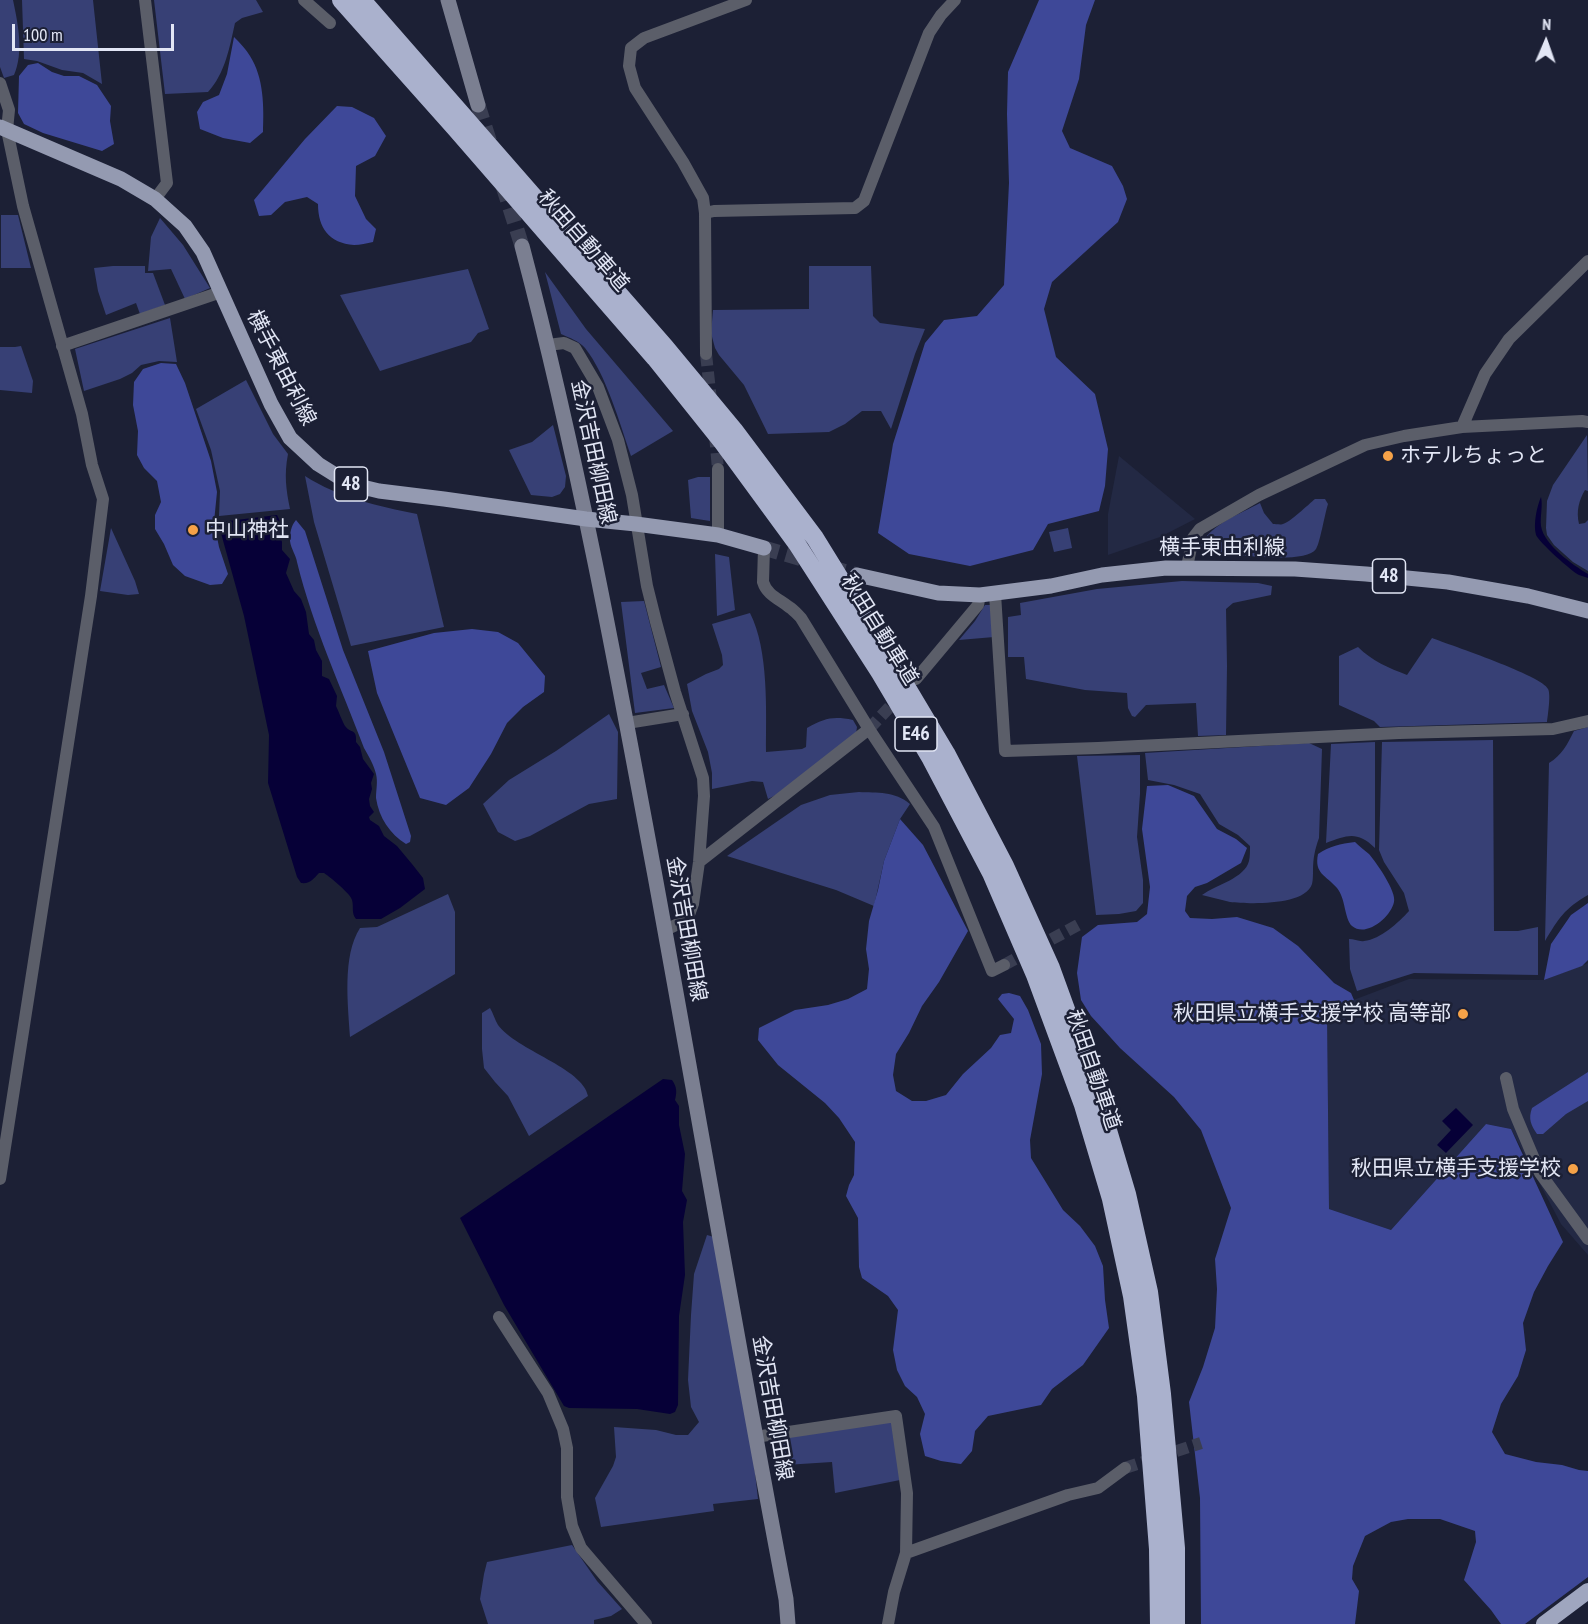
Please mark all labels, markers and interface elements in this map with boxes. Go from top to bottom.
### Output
scale bar [15,12,177,50]
north arrow [1516,12,1576,72]
text: N [1542,14,1551,34]
text: 100 m [23,23,63,46]
street label: 秋田自動車道 [532,185,634,297]
street label: 横手東由利線 [241,306,321,430]
street label: 金沢吉田柳田線 [565,377,621,527]
place label: ホテルちょっと [1400,443,1547,469]
marker: ホテルちょっと [1381,449,1395,463]
road number: 48 [334,467,368,501]
place label: 中山神社 [205,517,289,543]
marker: 中山神社 [186,523,200,537]
street label: 横手東由利線 [1159,535,1285,561]
road number: 48 [1372,559,1406,593]
street label: 秋田自動車道 [835,570,923,690]
road number: E46 [895,717,937,751]
street label: 金沢吉田柳田線 [661,854,711,1004]
place label: 秋田県立横手支援学校 高等部 [1174,1001,1451,1027]
street label: 秋田自動車道 [1061,1006,1125,1134]
marker: 秋田県立横手支援学校 高等部 [1456,1007,1470,1021]
place label: 秋田県立横手支援学校 [1351,1156,1561,1182]
marker: 秋田県立横手支援学校 [1566,1162,1580,1176]
street label: 金沢吉田柳田線 [747,1333,797,1483]

